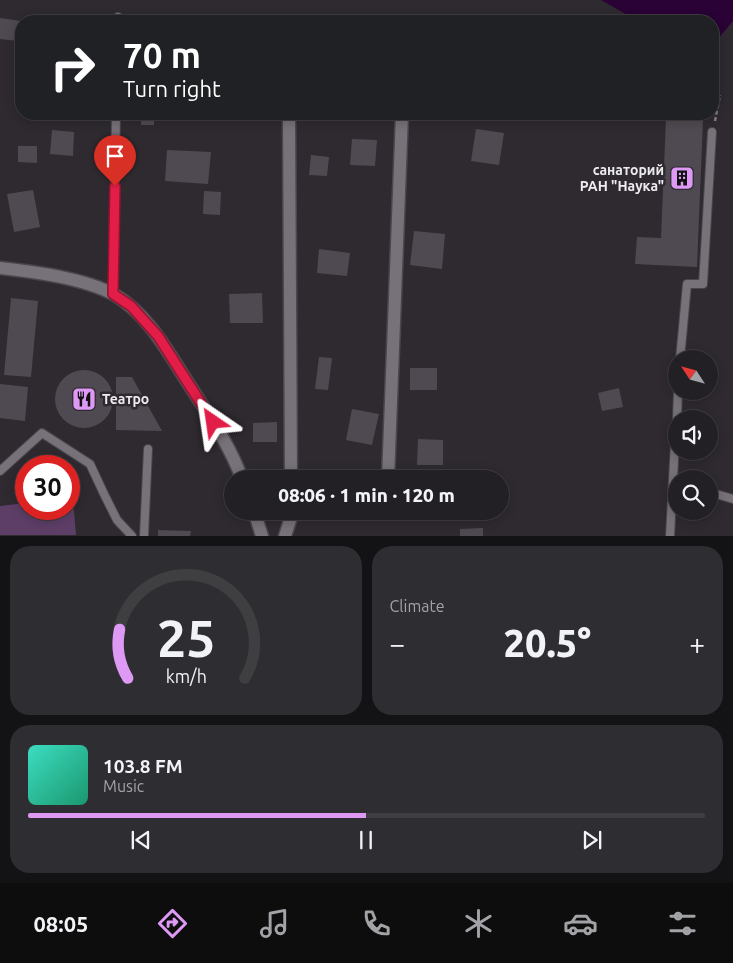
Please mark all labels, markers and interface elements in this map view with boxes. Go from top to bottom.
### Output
icon: right [40,35,105,100]
text: 70 m [123,35,201,75]
text: Turn right [123,76,221,101]
pin [94,135,136,186]
icon: arrive [101,142,129,170]
place label: санаторий РАН "Наука" [580,162,664,194]
building icon: санаторий РАН "Наука" [669,165,695,191]
north arrow [668,350,718,400]
map controls [668,350,718,520]
restaurant icon: Театро [71,386,97,412]
place label: Театро [102,391,149,407]
position arrow [186,395,238,447]
button: sound [668,410,718,460]
speed limit sign: 30 [15,455,80,520]
button: search [668,470,718,520]
text: 08:06 · 1 min · 120 m [278,484,455,506]
text: Climate [390,597,445,615]
text: 25 [156,609,215,667]
text: 20.5° [504,622,591,664]
text: − [390,628,405,659]
text: + [689,628,705,659]
text: km/h [165,666,206,686]
text: 103.8 FM [103,755,183,777]
text: Music [103,777,144,795]
icon: previous [127,826,155,854]
icon: pause [352,826,380,854]
icon: next [578,826,606,854]
icon: directions [155,906,190,941]
icon: music [257,906,292,941]
icon: phone [359,906,394,941]
icon: climate [461,906,496,941]
icon: car [563,906,598,941]
icon: filters [665,906,700,941]
text: 08:05 [33,911,88,936]

